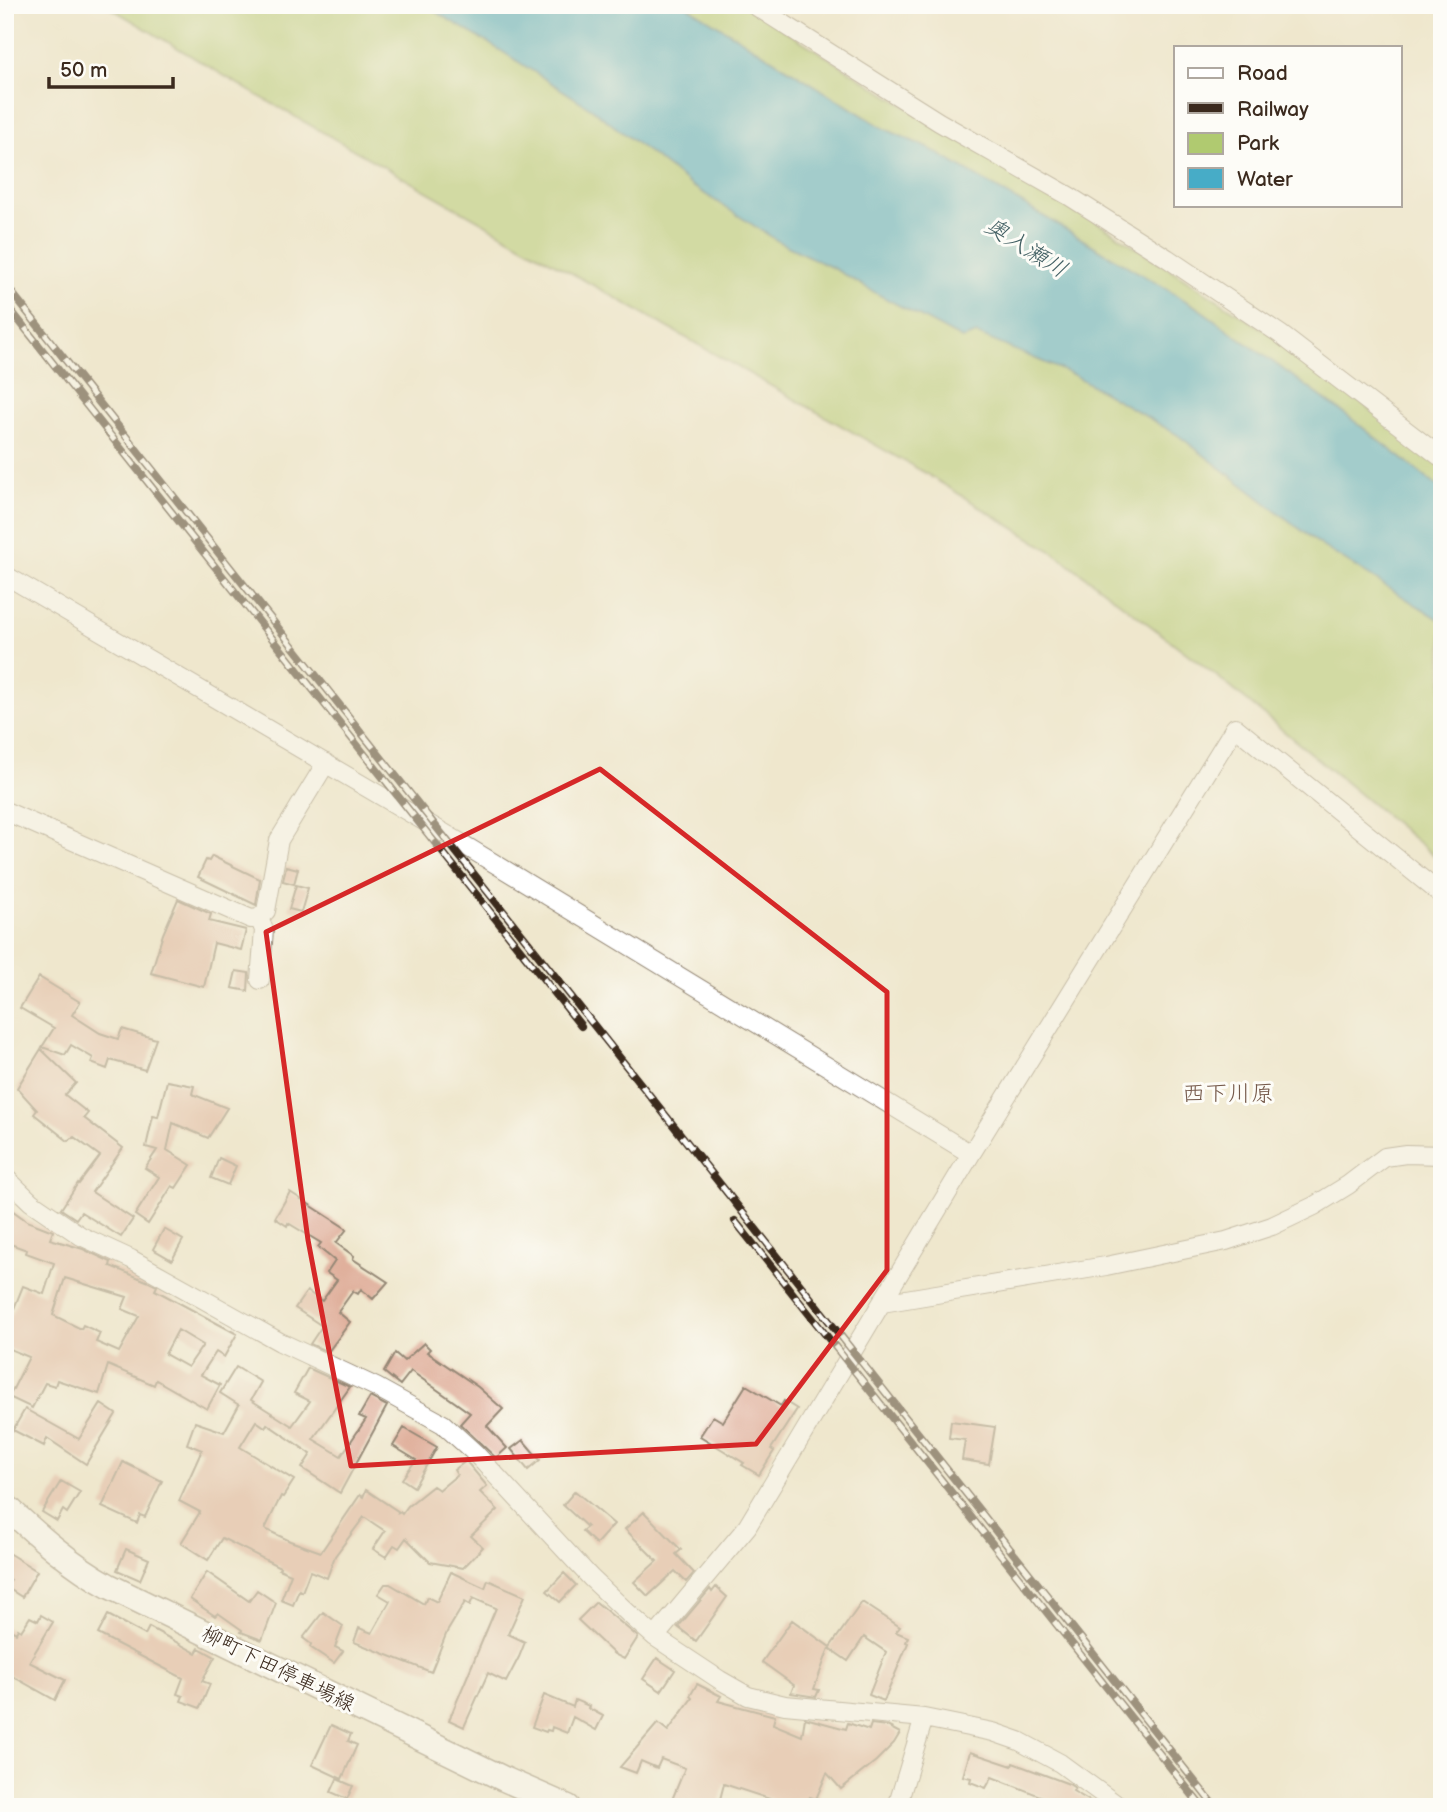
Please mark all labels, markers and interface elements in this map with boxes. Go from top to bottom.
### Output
scale bar [49,46,173,90]
legend [1174,46,1402,206]
text: 50 m [60,58,107,83]
text: Road [1237,61,1288,86]
text: Railway [1237,97,1309,122]
text: Park [1237,131,1280,156]
text: Water [1237,167,1293,192]
water label: 奥入瀬川 [980,212,1072,284]
district label: 西下川原 [1182,1080,1274,1108]
street label: 柳町下田停車場線 [197,1621,359,1717]

